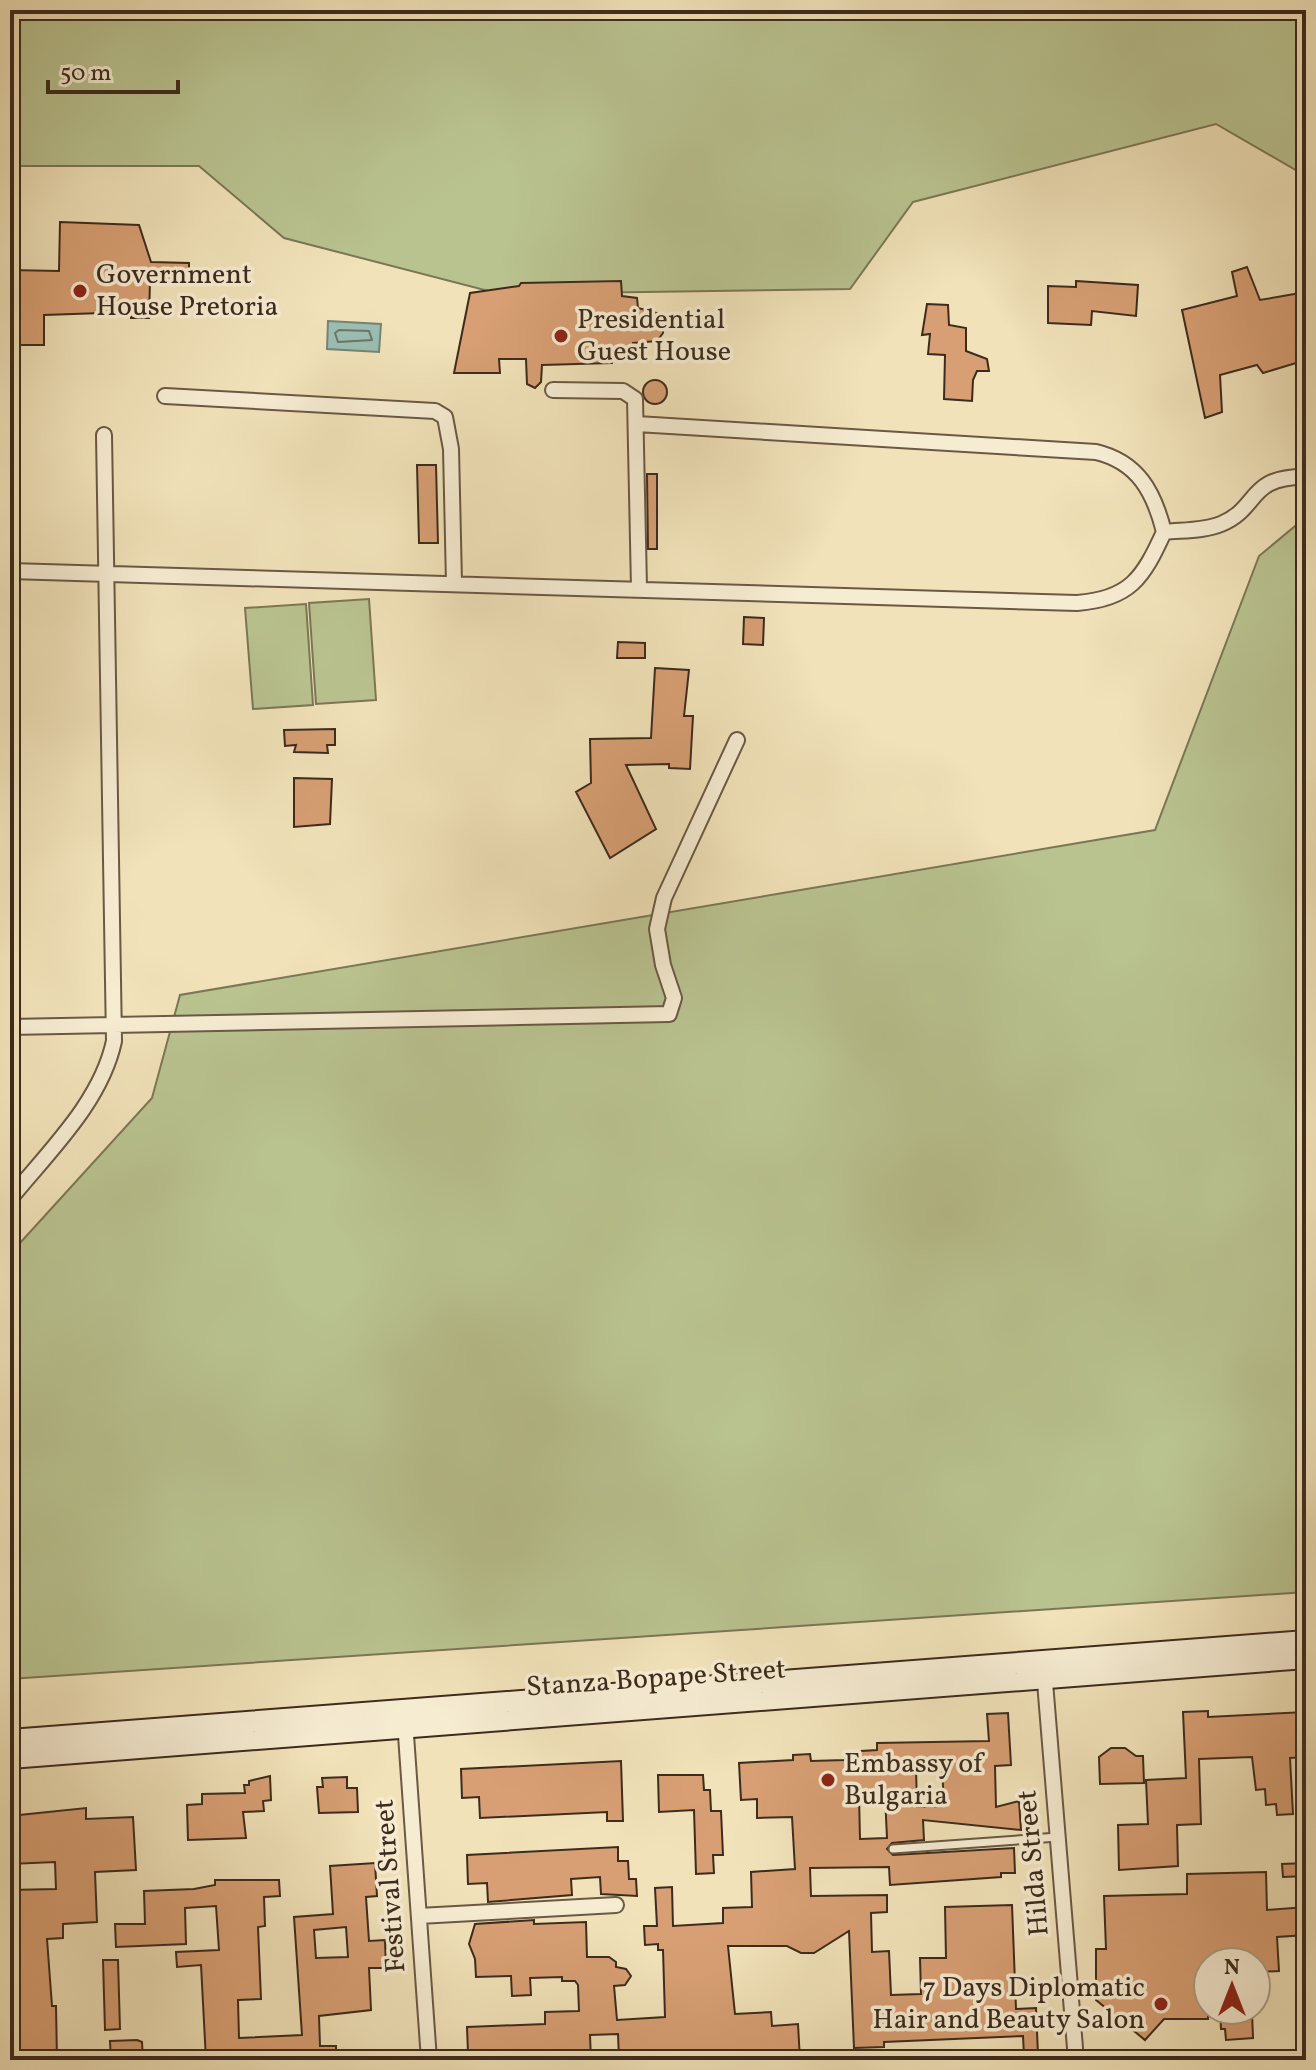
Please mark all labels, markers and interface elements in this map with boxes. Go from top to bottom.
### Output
scale bar [48,44,178,94]
text: 50 m [60,57,112,91]
place label: Government House Pretoria [96,256,278,327]
marker: Government House Pretoria [71,282,89,300]
place label: Presidential Guest House [577,301,731,372]
marker: Presidential Guest House [552,327,570,345]
street label: Stanza Bopape Street [525,1650,787,1708]
place label: Embassy of Bulgaria [844,1745,985,1816]
marker: Embassy of Bulgaria [819,1771,837,1789]
street label: Hilda Street [1008,1788,1060,1938]
street label: Festival Street [365,1798,417,1974]
north arrow [1192,1946,1272,2026]
text: N [1224,1953,1240,1984]
place label: 7 Days Diplomatic Hair and Beauty Salon [873,1969,1145,2040]
marker: 7 Days Diplomatic Hair and Beauty Salon [1152,1995,1170,2013]

